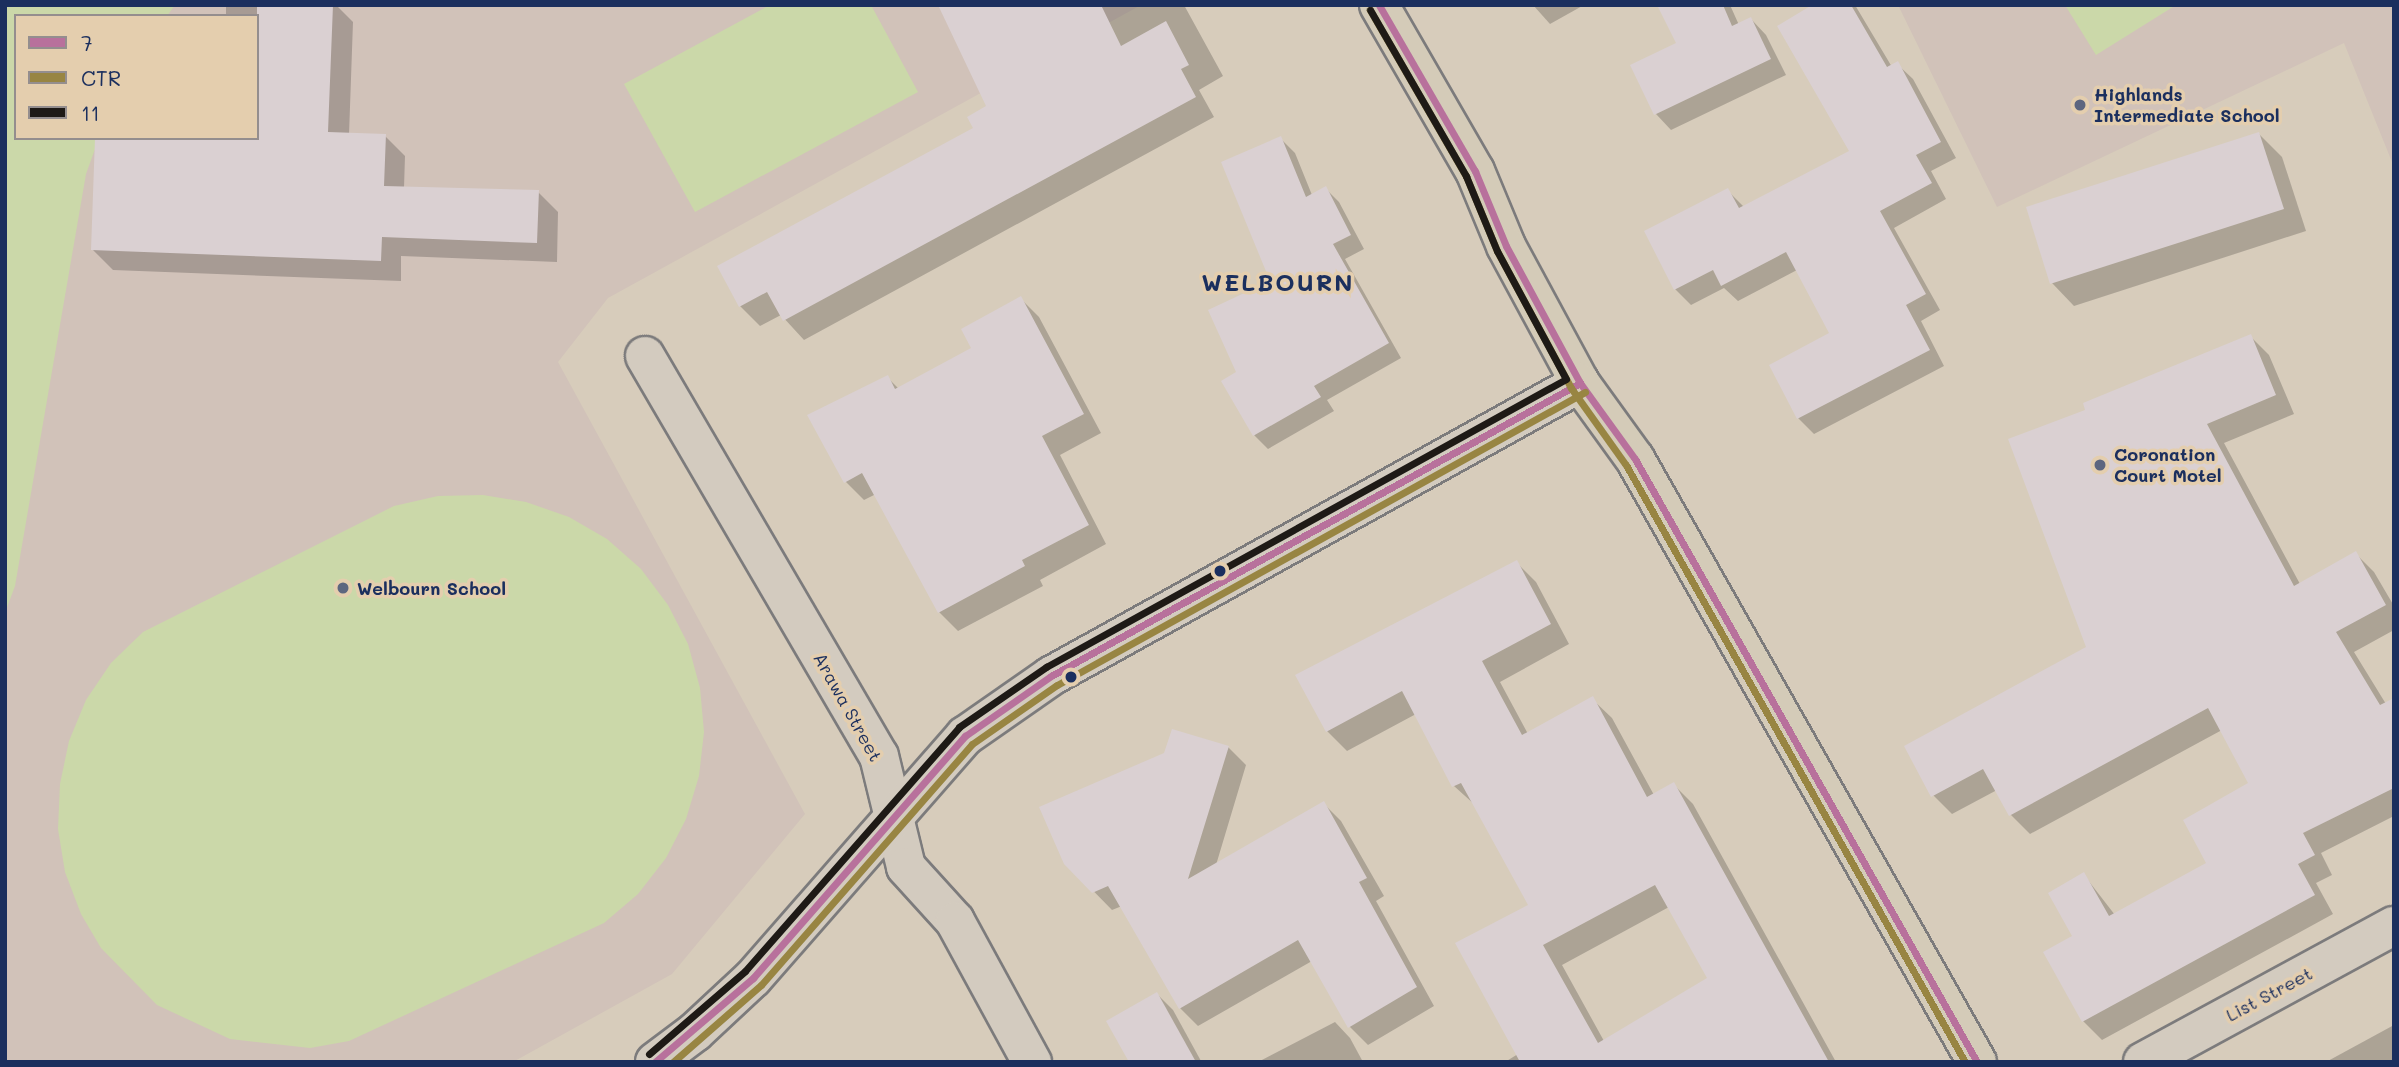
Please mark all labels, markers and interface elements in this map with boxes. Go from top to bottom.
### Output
legend [14,14,259,140]
text: 7 [81,29,93,56]
text: CTR [81,64,121,91]
place label: Highlands Intermediate School [2094,84,2280,126]
marker: Highlands Intermediate School [2072,97,2088,113]
text: 11 [81,99,100,126]
district label: WELBOURN [1202,268,1354,296]
place label: Coronation Court Motel [2114,444,2222,486]
marker: Coronation Court Motel [2092,457,2108,473]
unlabelled marker [1213,564,1227,578]
place label: Welbourn School [357,577,506,599]
marker: Welbourn School [335,580,351,596]
street label: Arawa Street [809,649,887,765]
unlabelled marker [1064,670,1078,684]
street label: List Street [2222,962,2316,1026]

